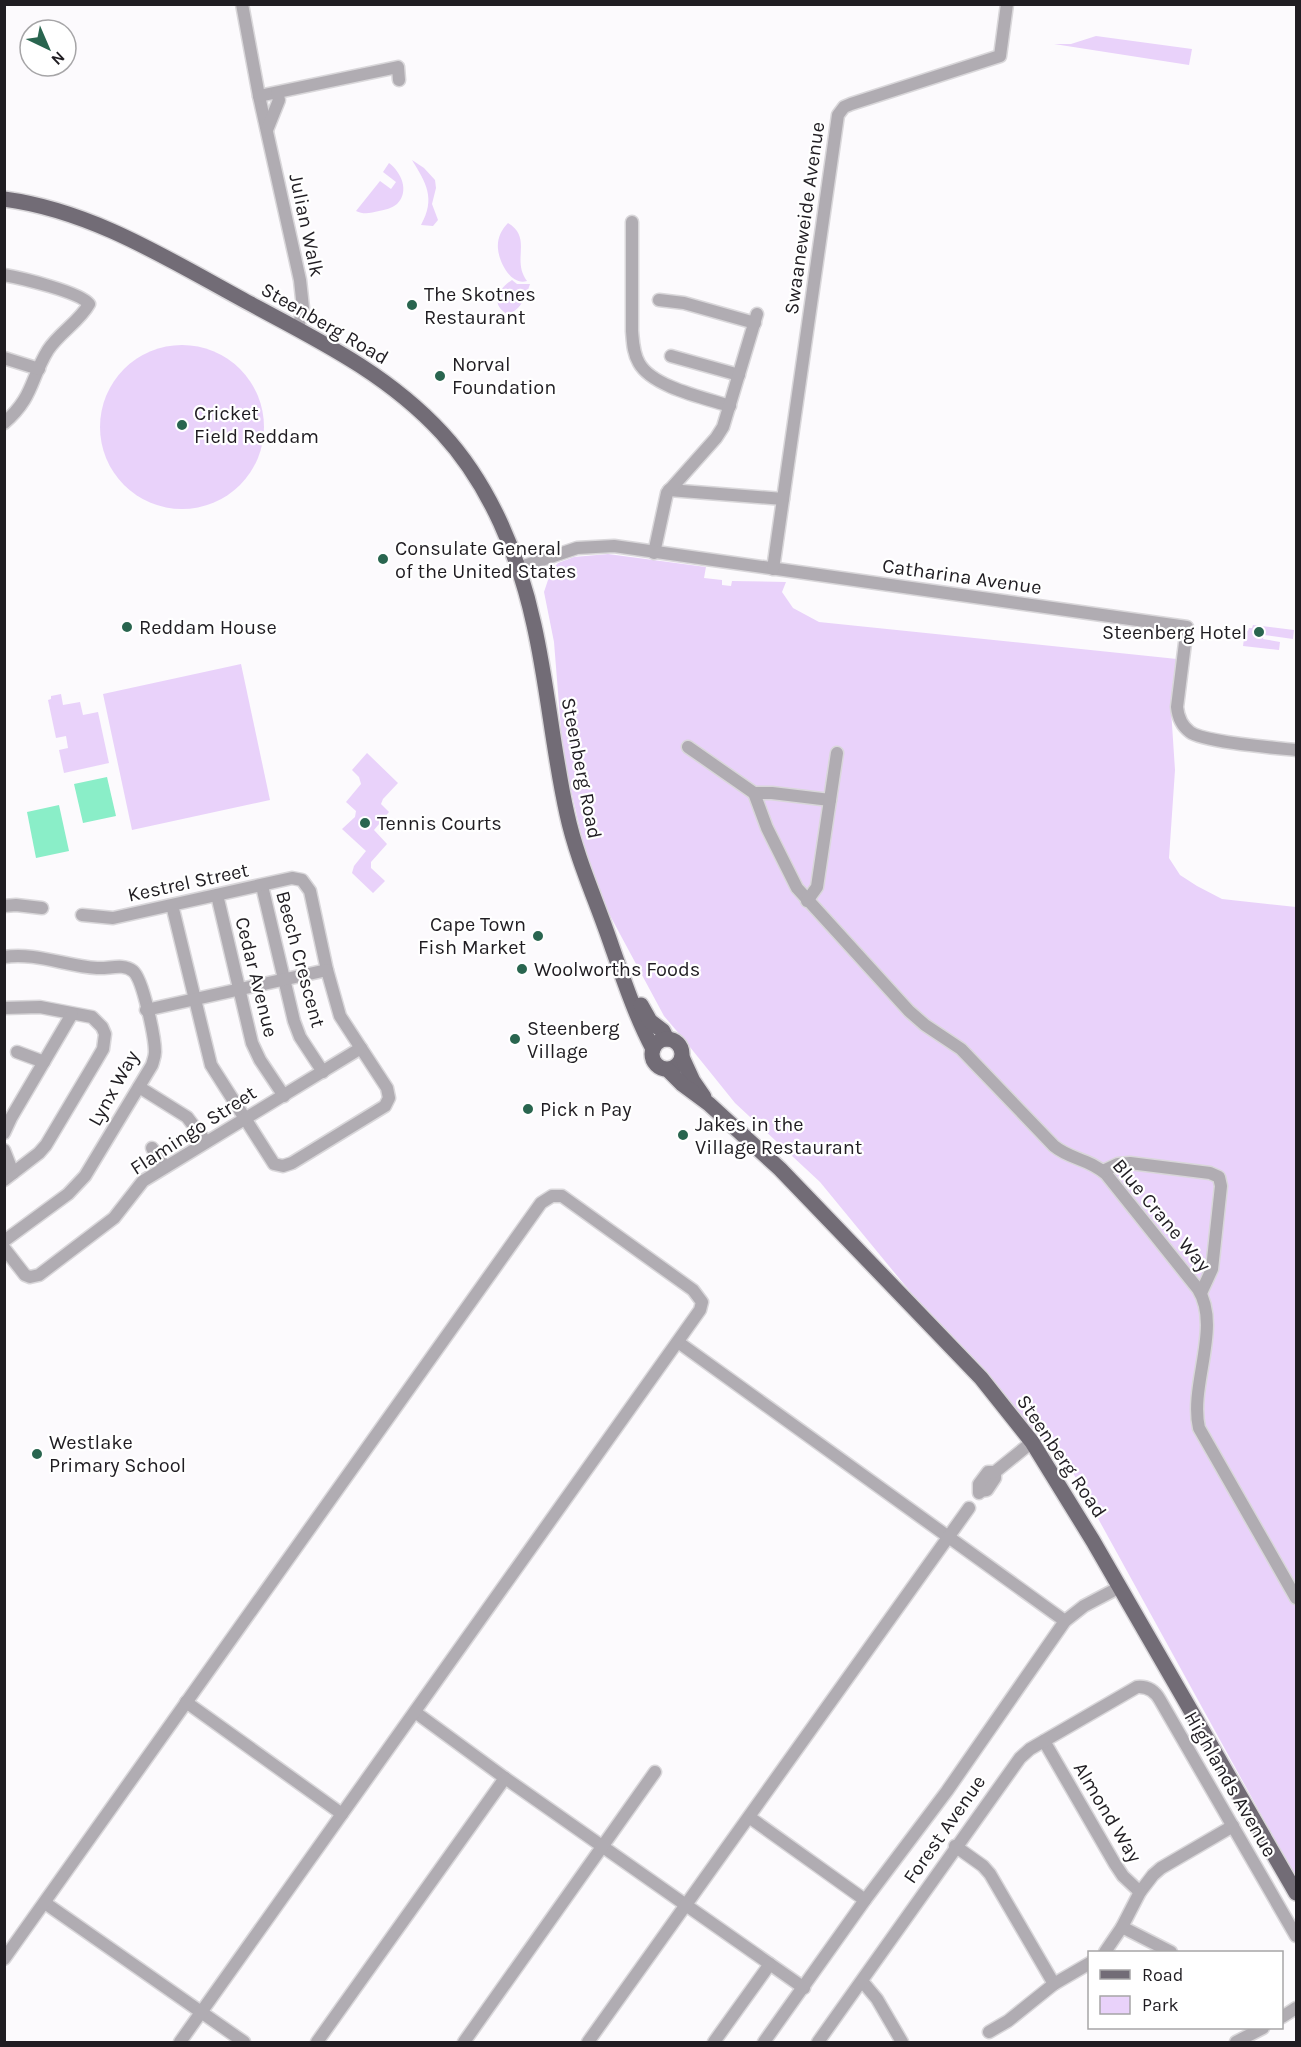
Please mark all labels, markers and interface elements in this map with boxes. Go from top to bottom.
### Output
north arrow [18,18,78,78]
text: N [47,48,69,69]
street label: Swaaneweide Avenue [780,120,829,316]
street label: Julian Walk [284,172,329,279]
street label: Steenberg Road [257,278,393,369]
place label: The Skotnes Restaurant [424,283,536,329]
marker: The Skotnes Restaurant [405,298,419,312]
place label: Norval Foundation [452,353,556,399]
marker: Norval Foundation [433,369,447,383]
place label: Cricket Field Reddam [194,402,319,448]
marker: Cricket Field Reddam [175,418,189,432]
place label: Consulate General of the United States [395,537,577,583]
marker: Consulate General of the United States [376,552,390,566]
street label: Catharina Avenue [881,554,1043,599]
place label: Reddam House [139,616,277,639]
marker: Reddam House [120,620,134,634]
place label: Steenberg Hotel [1102,621,1247,644]
marker: Steenberg Hotel [1252,625,1266,639]
street label: Steenberg Road [557,696,606,841]
place label: Tennis Courts [377,812,502,835]
marker: Tennis Courts [358,816,372,830]
street label: Kestrel Street [125,858,251,907]
street label: Beech Crescent [271,888,330,1030]
place label: Cape Town Fish Market [418,913,526,959]
street label: Cedar Avenue [230,915,283,1040]
marker: Cape Town Fish Market [531,929,545,943]
place label: Woolworths Foods [534,958,700,981]
marker: Woolworths Foods [515,962,529,976]
place label: Steenberg Village [527,1017,620,1063]
marker: Steenberg Village [508,1032,522,1046]
street label: Lynx Way [83,1046,144,1130]
street label: Flamingo Street [126,1081,261,1180]
place label: Pick n Pay [540,1098,632,1121]
marker: Pick n Pay [521,1102,535,1116]
place label: Jakes in the Village Restaurant [695,1113,863,1159]
marker: Jakes in the Village Restaurant [676,1128,690,1142]
street label: Blue Crane Way [1108,1154,1216,1276]
street label: Steenberg Road [1012,1390,1111,1522]
place label: Westlake Primary School [49,1431,186,1477]
marker: Westlake Primary School [30,1447,44,1461]
street label: Highlands Avenue [1180,1707,1282,1861]
street label: Almond Way [1069,1758,1147,1867]
street label: Forest Avenue [899,1771,990,1888]
legend [1088,1951,1283,2029]
text: Road [1142,1964,1183,1986]
text: Park [1142,1994,1179,2016]

